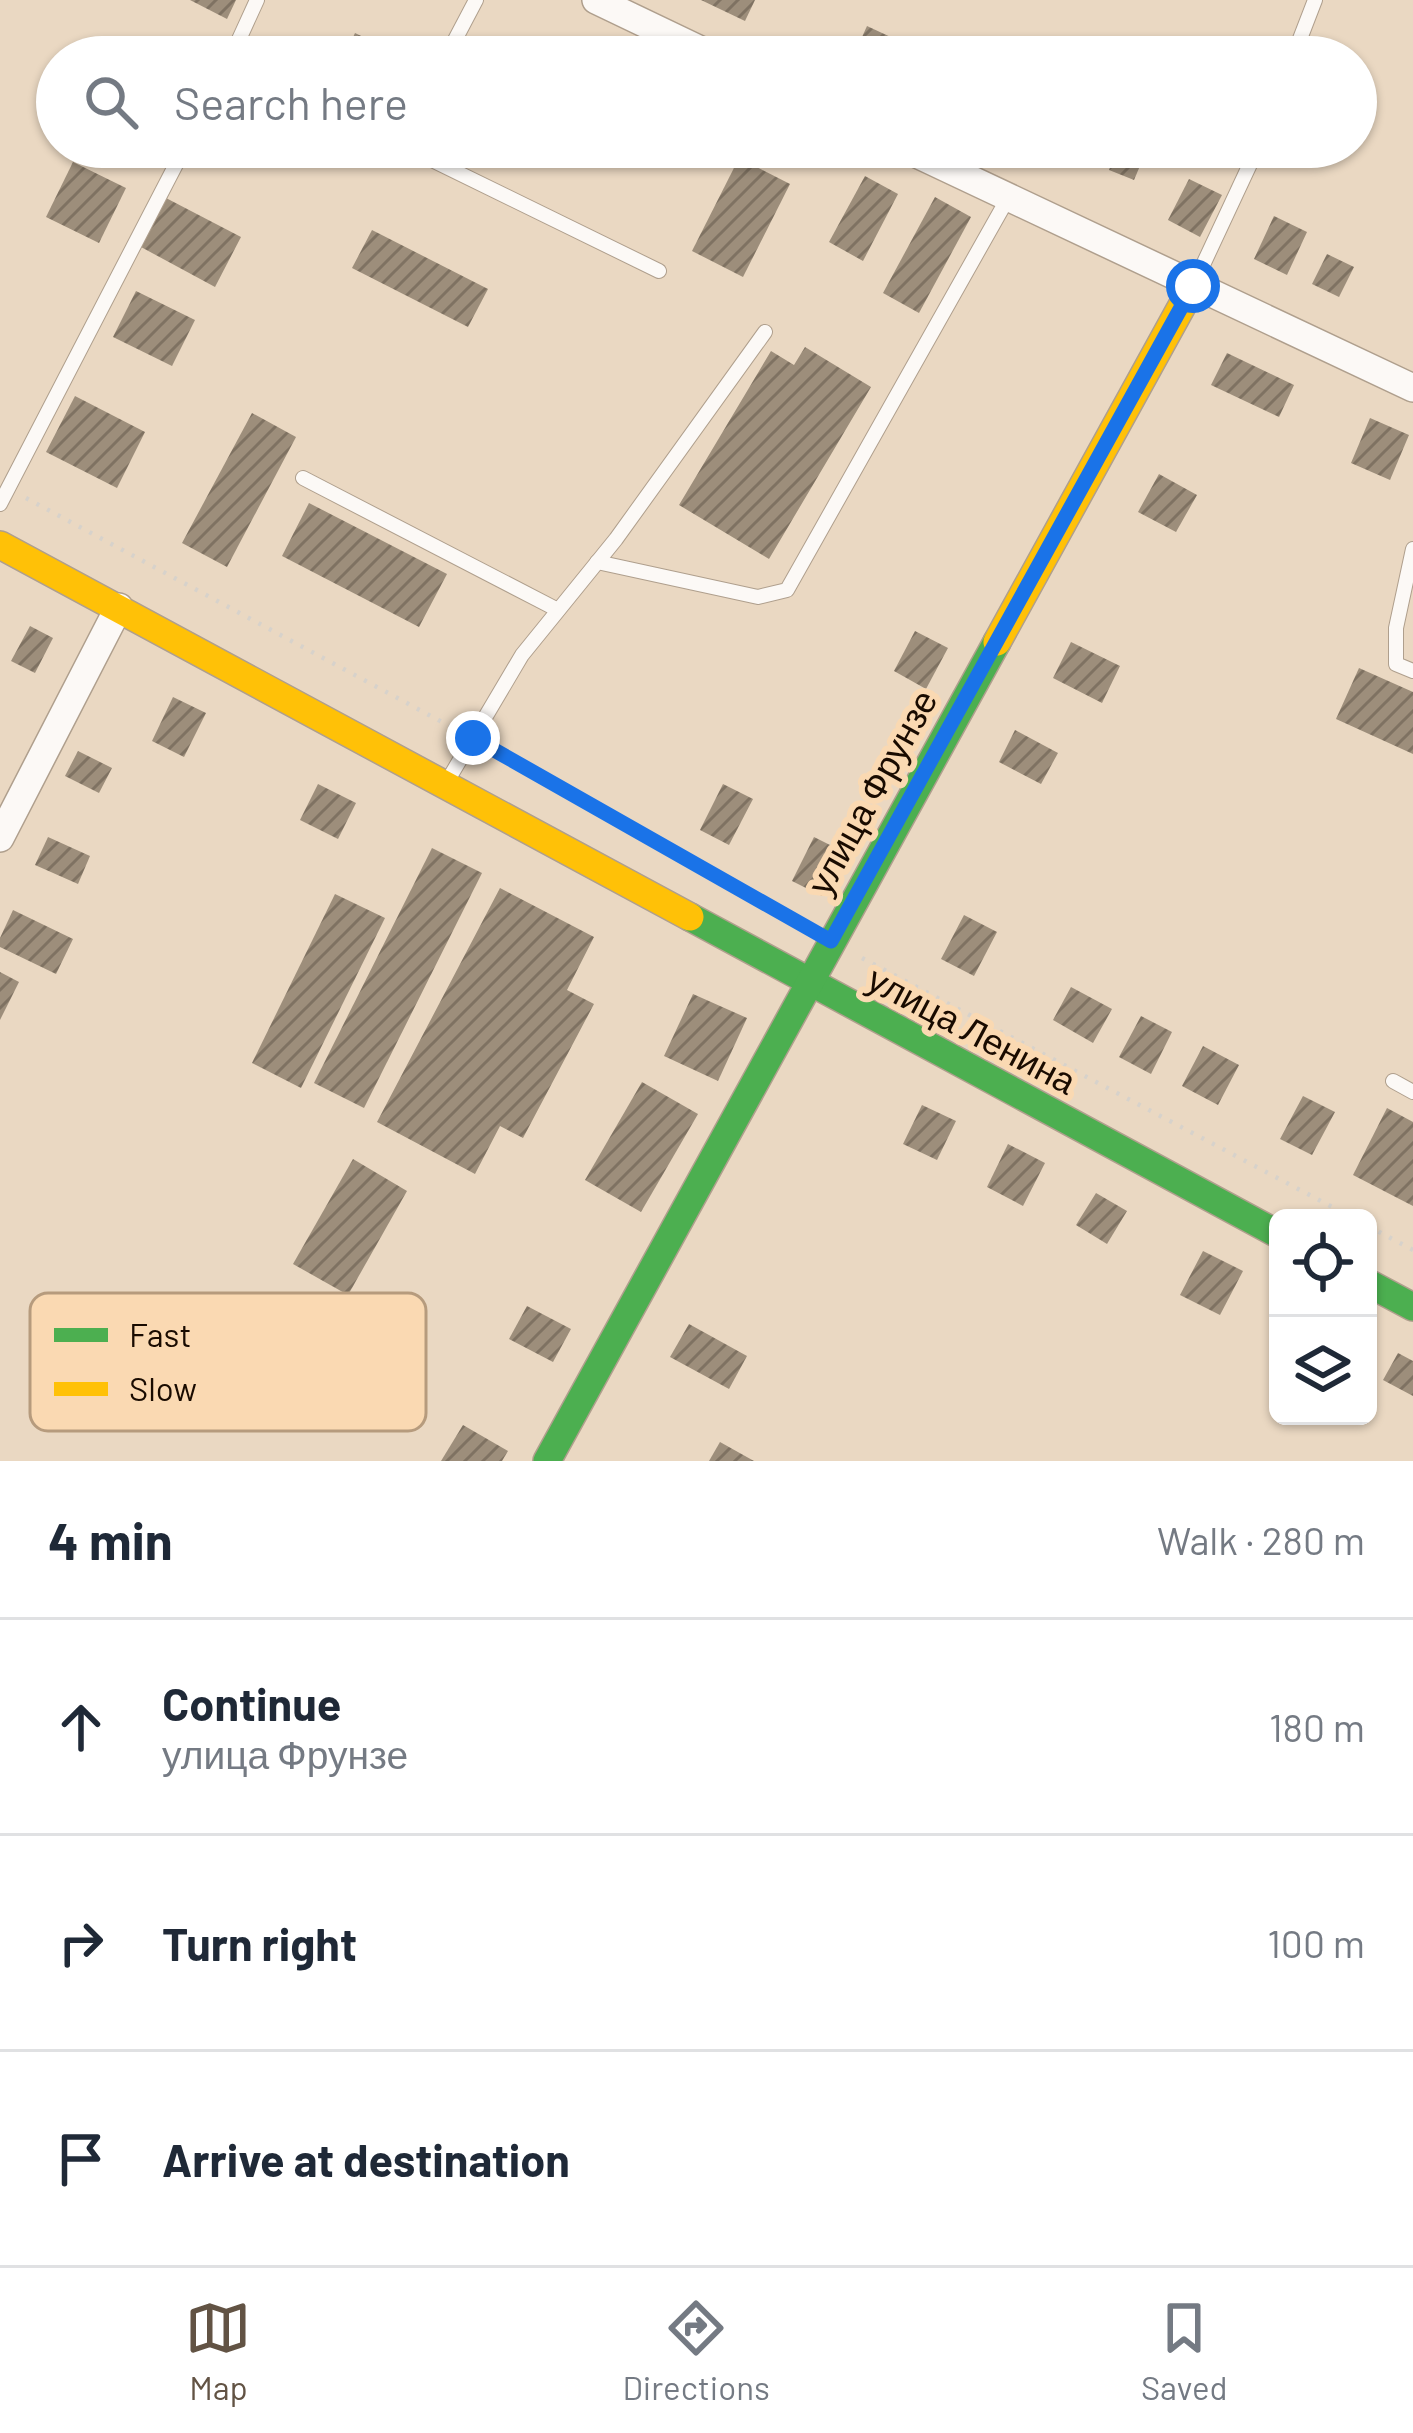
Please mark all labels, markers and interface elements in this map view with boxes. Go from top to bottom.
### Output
search box [36,36,1377,168]
icon: search [78,69,144,135]
text: Search here [174,75,408,129]
route start [1166,259,1220,313]
street label: улица Фрунзе [797,682,945,902]
route end [446,711,500,765]
street label: улица Ленина [861,956,1085,1103]
map controls [1269,1209,1377,1425]
button: locate [1269,1209,1377,1317]
legend [30,1293,426,1431]
text: Fast [129,1314,191,1354]
button: layers [1269,1317,1377,1425]
text: Slow [129,1368,197,1408]
text: 4 min [48,1509,173,1570]
text: Walk · 280 m [1157,1516,1365,1563]
text: Continue [162,1676,341,1730]
icon: ahead [48,1694,114,1760]
text: 180 m [1269,1703,1365,1750]
text: улица Фрунзе [162,1730,408,1777]
icon: right [48,1910,114,1976]
text: Turn right [162,1916,357,1970]
text: 100 m [1267,1919,1365,1966]
icon: arrive [48,2126,114,2192]
text: Arrive at destination [162,2132,570,2186]
tab: Map [185,2295,251,2407]
tab: Directions [622,2295,770,2407]
tab: Saved [1141,2295,1228,2407]

